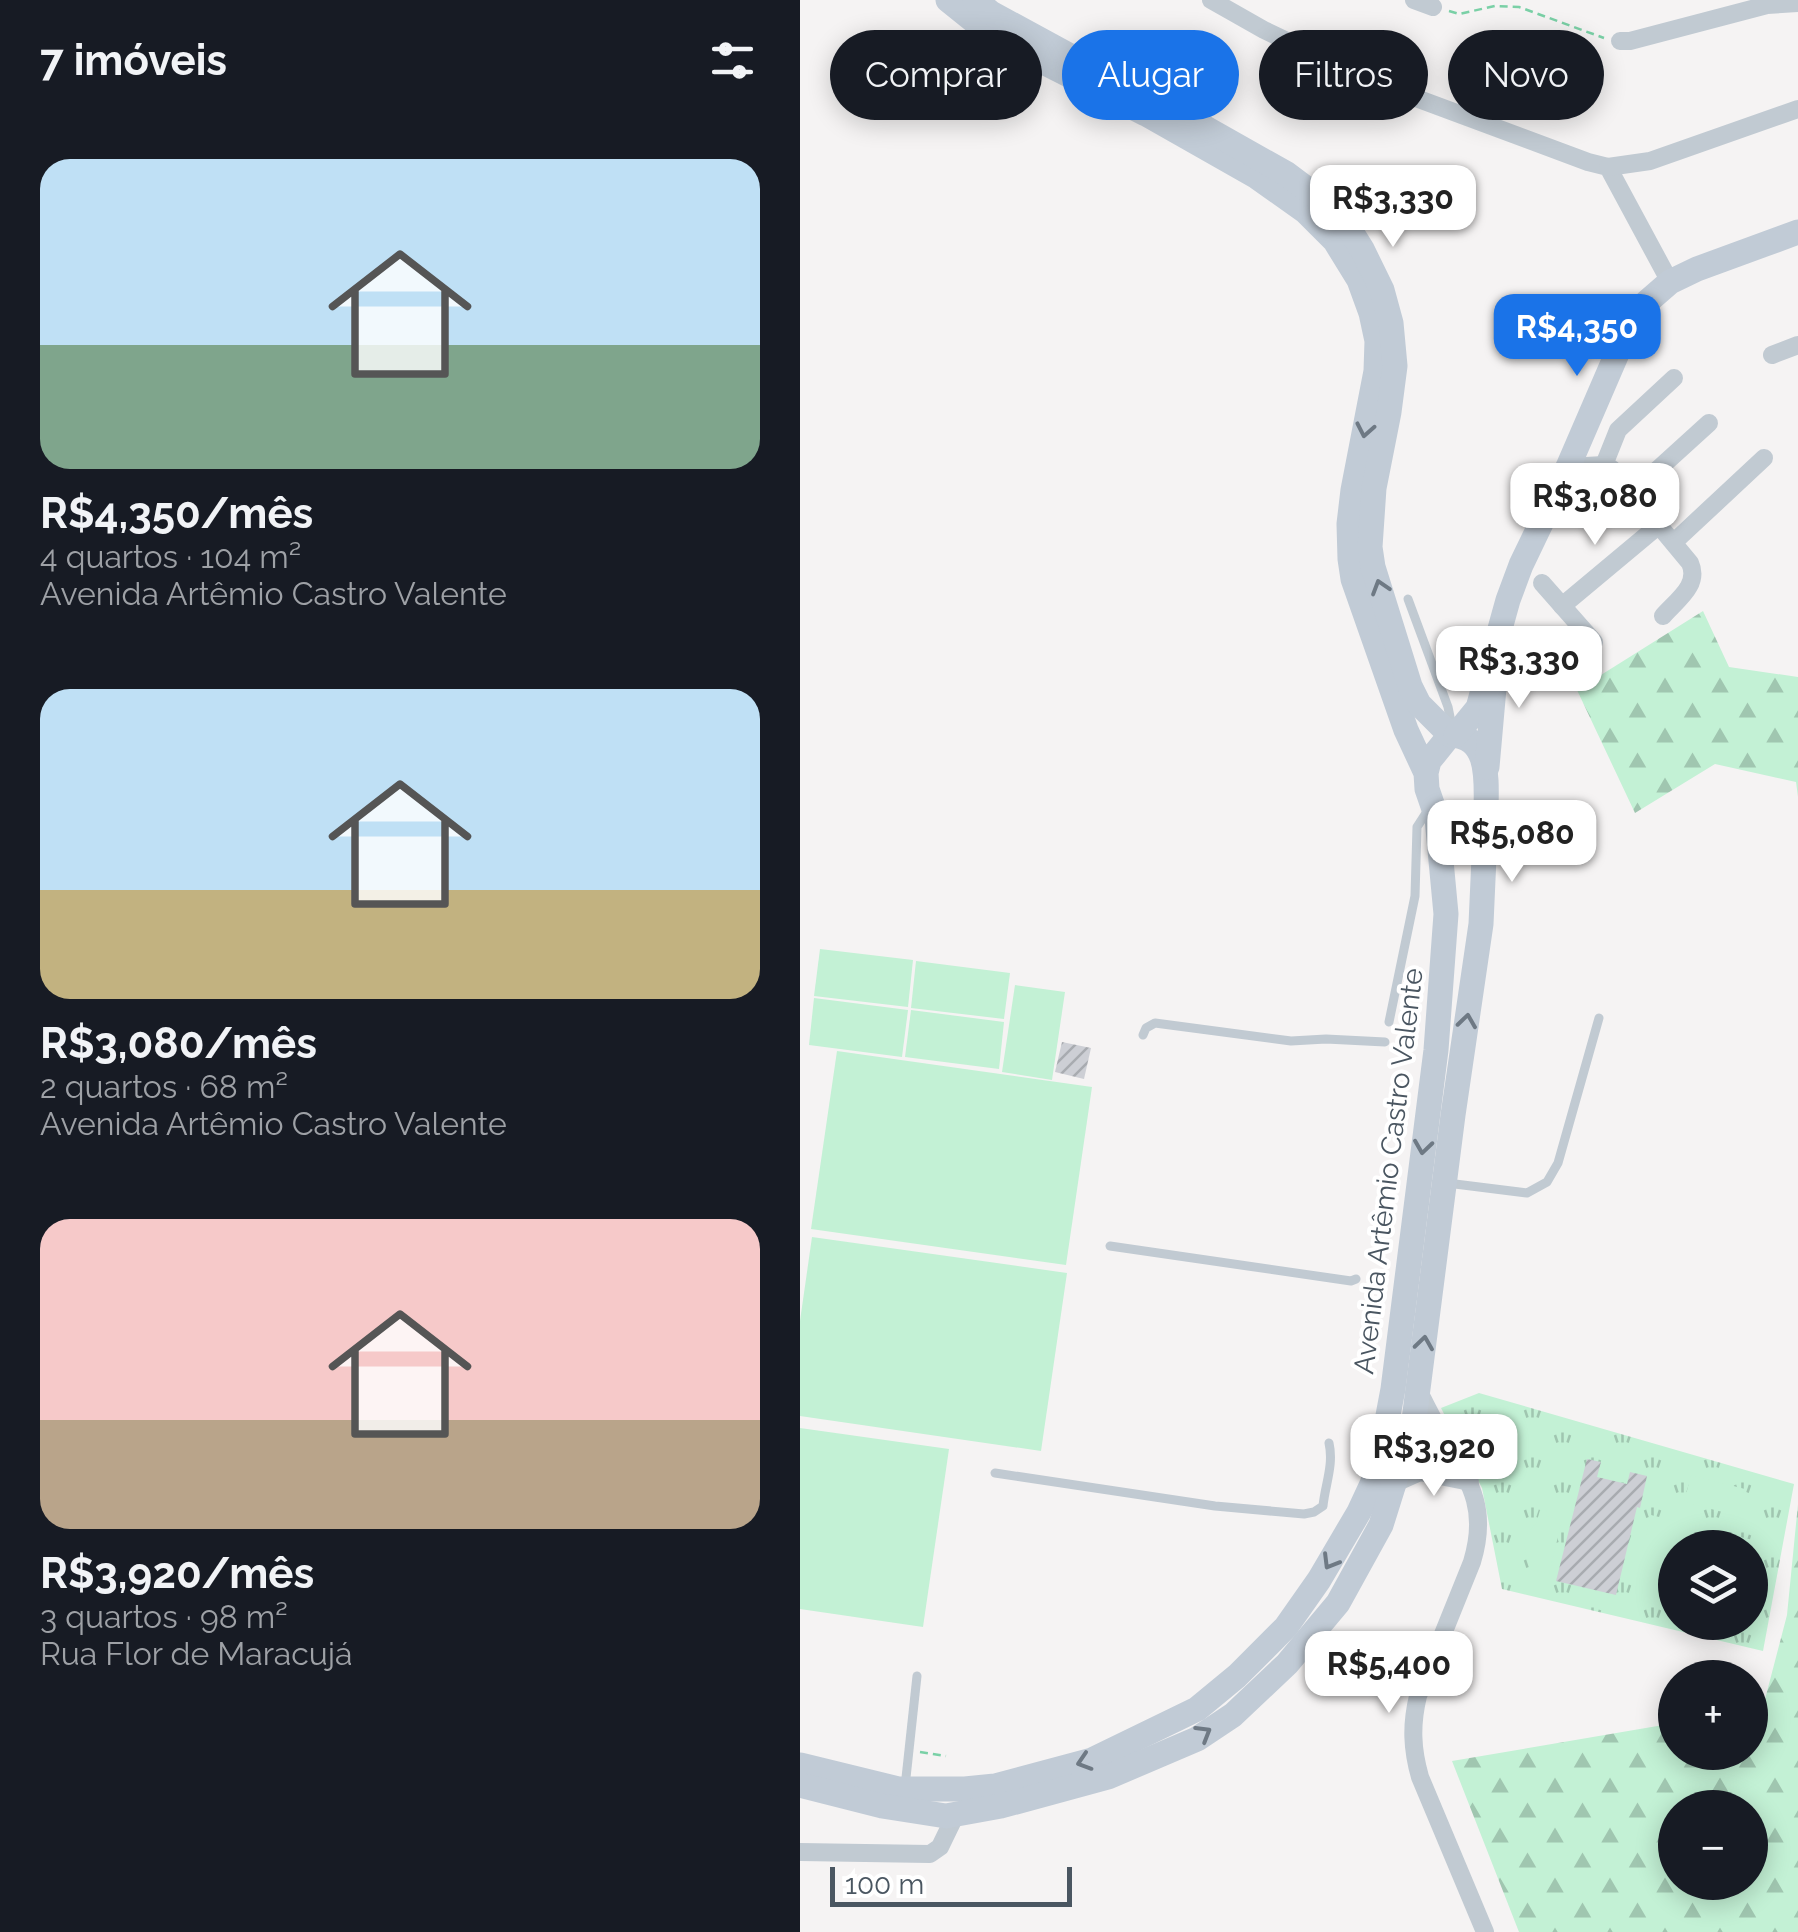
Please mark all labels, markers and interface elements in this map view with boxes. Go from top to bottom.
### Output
chip: Comprar [830,30,1042,120]
chip: Alugar [1062,30,1239,120]
chip: Filtros [1259,30,1428,120]
chip: Novo [1448,30,1604,120]
icon: filters [705,33,760,88]
text: 7 imóveis [40,36,227,85]
pin: R$3,330 [1301,165,1485,250]
text: R$3,330 [1332,179,1454,216]
icon: home [310,224,490,404]
pin: R$4,350 [1485,294,1669,379]
text: R$4,350 [1516,308,1638,345]
one-way arrow [1355,421,1376,438]
pin: R$3,080 [1503,463,1687,548]
text: R$3,080 [1532,477,1658,514]
text: R$4,350/mês [40,489,313,538]
text: 4 quartos · 104 m² [40,538,301,575]
text: Avenida Artêmio Castro Valente [40,575,507,612]
one-way arrow [1371,580,1391,597]
pin: R$3,330 [1427,626,1611,711]
text: R$3,330 [1458,640,1580,677]
icon: home [310,754,490,934]
pin: R$5,080 [1420,800,1604,885]
text: R$5,080 [1449,814,1575,851]
street label: Avenida Artêmio Castro Valente [1347,966,1430,1376]
one-way arrow [1455,1012,1476,1029]
text: R$3,080/mês [40,1019,317,1068]
text: 2 quartos · 68 m² [40,1068,288,1105]
text: Avenida Artêmio Castro Valente [40,1105,507,1142]
one-way arrow [1413,1139,1434,1155]
icon: home [310,1284,490,1464]
one-way arrow [1413,1334,1434,1350]
pin: R$3,920 [1342,1414,1526,1499]
text: R$3,920 [1372,1428,1496,1465]
map controls [1658,1530,1768,1900]
button: layers [1658,1530,1768,1640]
text: R$3,920/mês [40,1549,314,1598]
one-way arrow [1323,1551,1342,1569]
text: 3 quartos · 98 m² [40,1598,288,1635]
pin: R$5,400 [1297,1631,1481,1716]
text: Rua Flor de Maracujá [40,1635,353,1672]
text: R$5,400 [1327,1645,1451,1682]
button: + [1658,1660,1768,1770]
one-way arrow [1193,1726,1211,1745]
one-way arrow [1076,1750,1093,1770]
button: − [1658,1790,1768,1900]
scale bar [830,1862,1072,1906]
text: 100 m [845,1868,924,1901]

